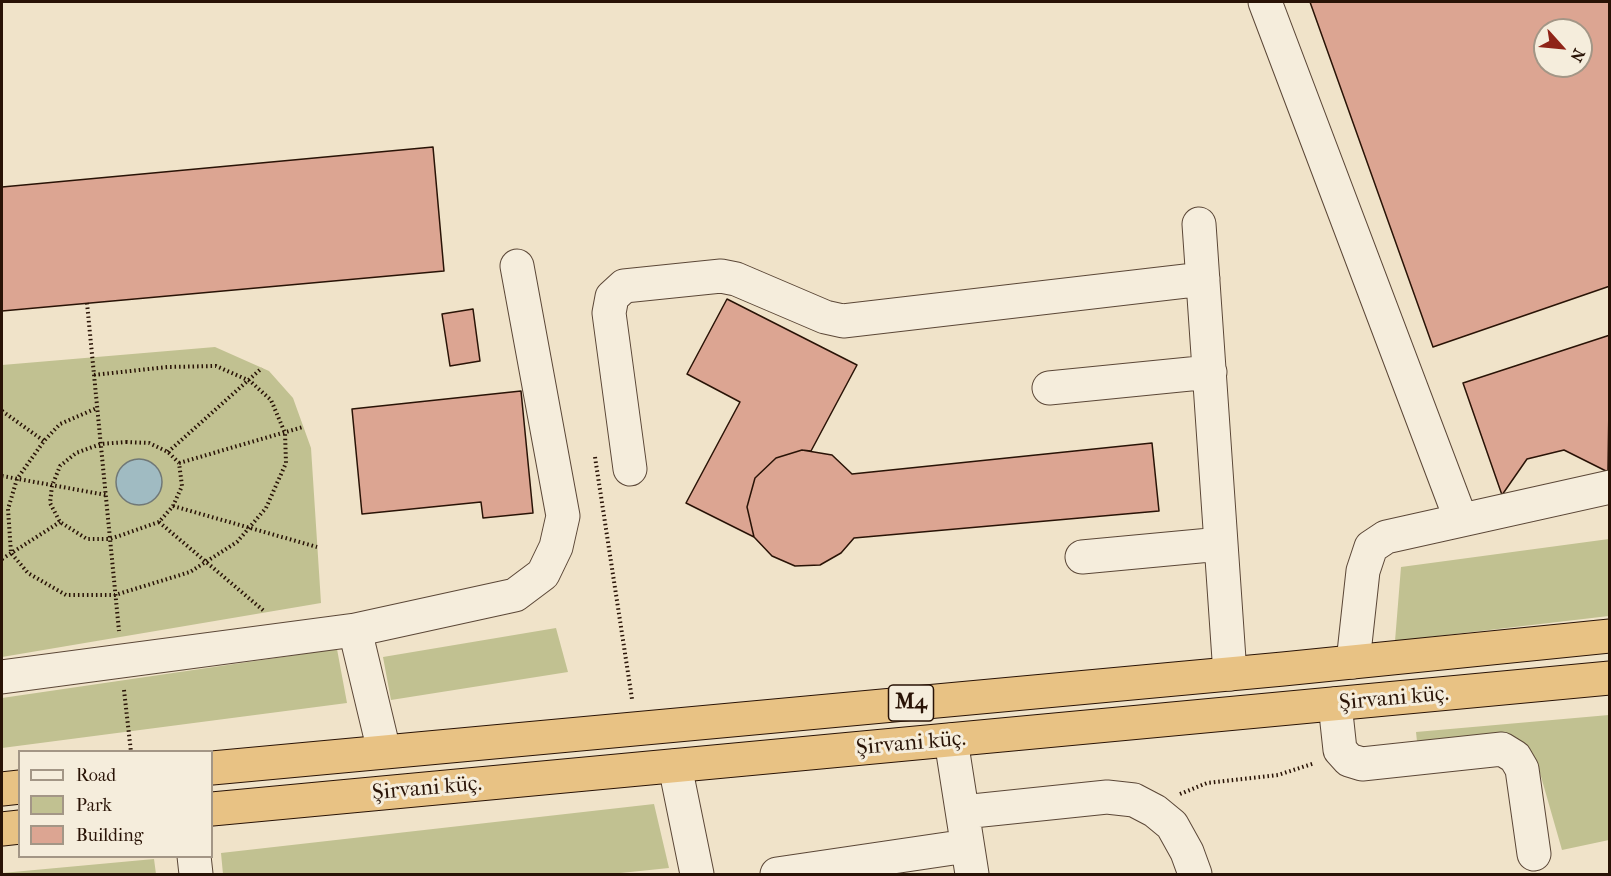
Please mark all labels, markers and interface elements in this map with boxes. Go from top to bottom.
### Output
north arrow [1533,18,1593,78]
text: N [1566,46,1589,65]
street label: Şirvani küç. [1338,681,1450,717]
road number: M4 [888,685,934,721]
street label: Şirvani küç. [855,726,967,762]
legend [18,750,213,858]
text: Road [76,765,116,786]
street label: Şirvani küç. [371,771,483,807]
text: Park [76,795,112,816]
text: Building [76,825,143,846]

